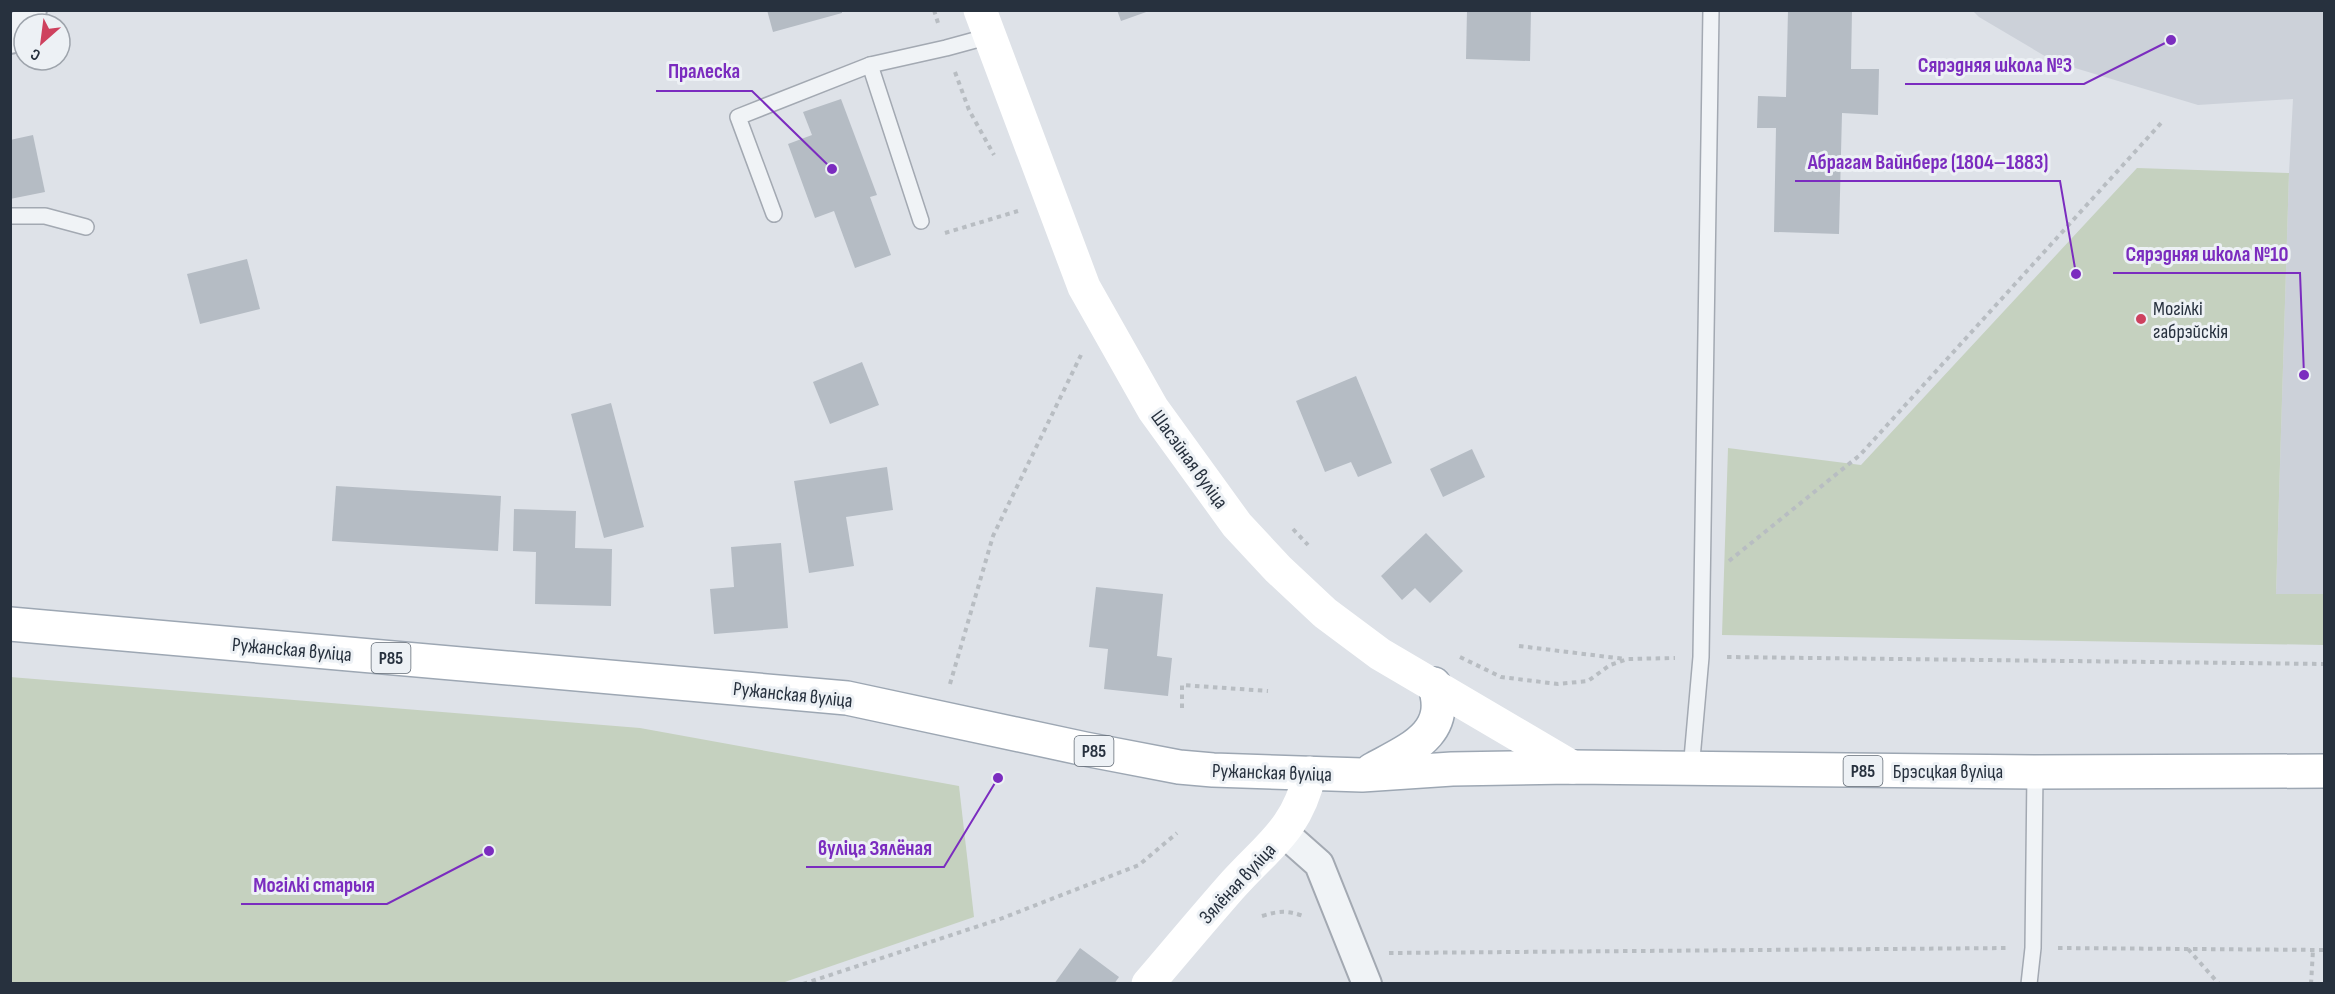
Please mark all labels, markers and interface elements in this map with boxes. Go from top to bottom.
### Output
north arrow [12,12,72,72]
text: С [28,44,44,64]
callout: Сярэдняя школа №3 [1905,45,2084,84]
callout: Пралеска [656,52,752,91]
text: Сярэдняя школа №3 [1918,53,2072,78]
text: Пралеска [668,59,740,84]
callout: Абрагам Вайнберг (1804–1883) [1795,142,2060,181]
text: Абрагам Вайнберг (1804–1883) [1807,150,2048,175]
callout: Сярэдняя школа №10 [2113,234,2300,273]
text: Сярэдняя школа №10 [2125,242,2289,267]
place label: Могілкі габрэйскія [2153,297,2228,344]
marker: Могілкі габрэйскія [2134,312,2148,326]
street label: Шасэйная вуліца [1146,406,1233,513]
street label: Ружанская вуліца [231,633,353,667]
road number: Р85 [372,643,410,673]
street label: Ружанская вуліца [732,677,854,713]
road number: Р85 [1074,736,1114,766]
road number: Р85 [1844,756,1882,786]
street label: Ружанская вуліца [1212,759,1332,787]
street label: Брэсцкая вуліца [1893,760,2003,784]
callout: вуліца Зялёная [806,828,944,867]
text: вуліца Зялёная [818,836,932,861]
street label: Зялёная вуліца [1194,838,1281,929]
callout: Могілкі старыя [241,865,387,904]
text: Могілкі старыя [253,873,375,898]

